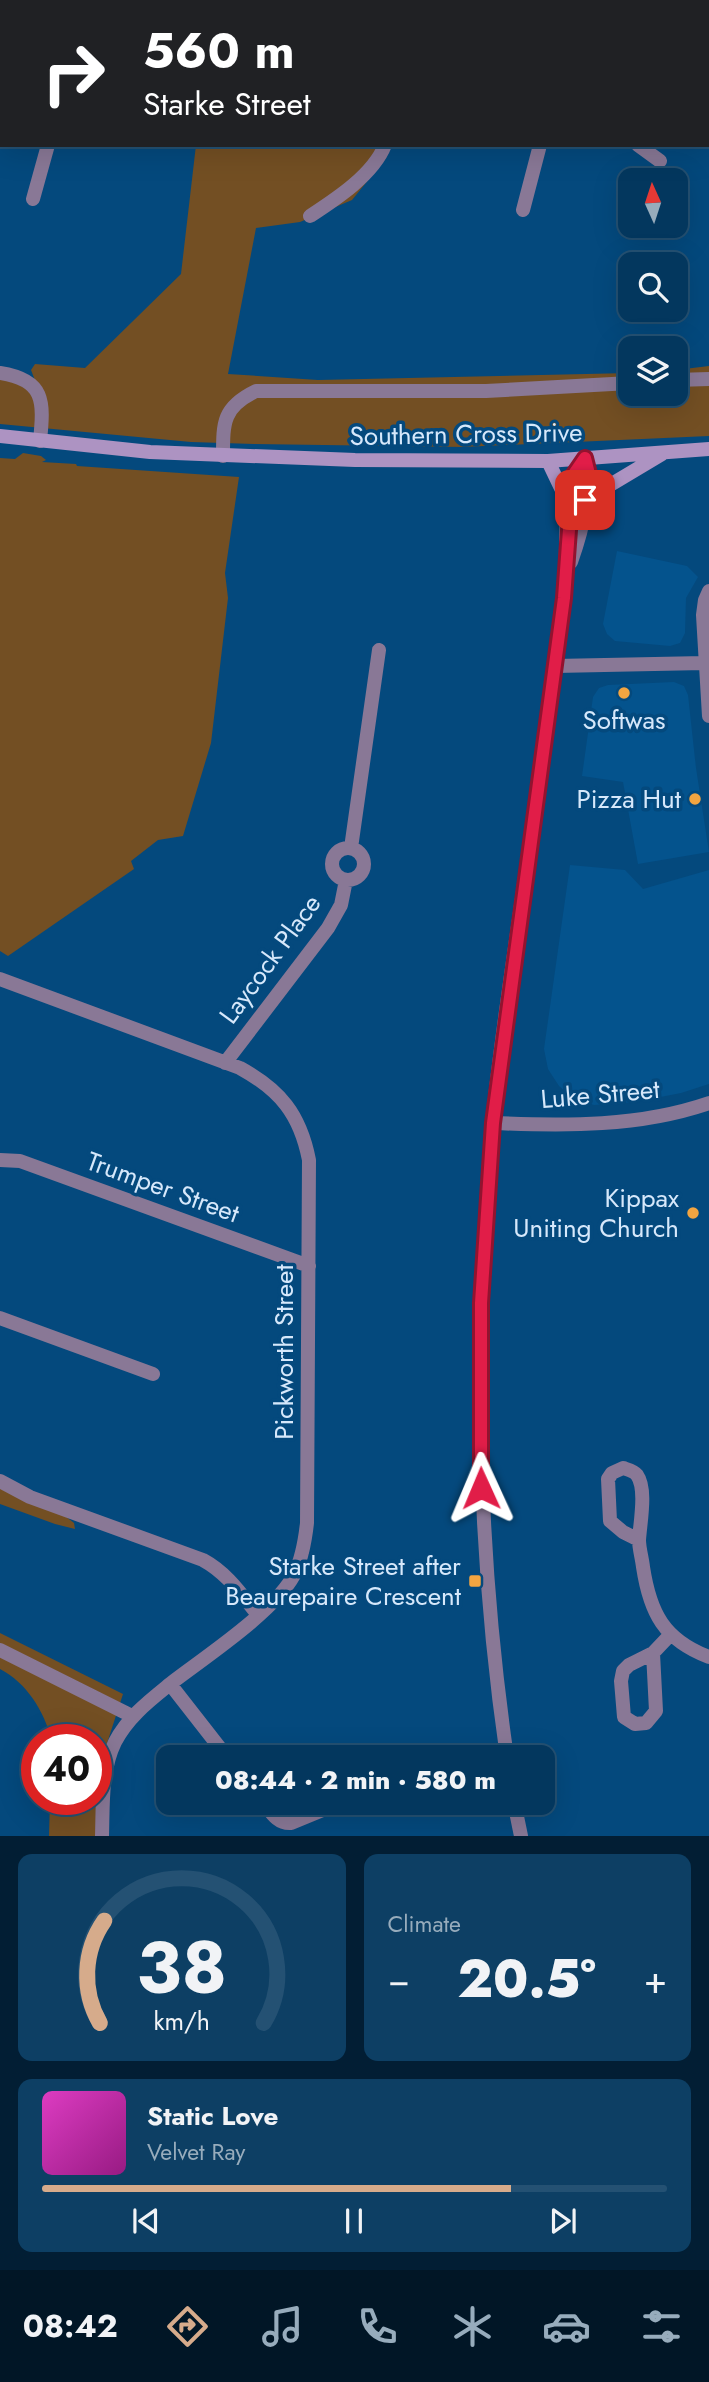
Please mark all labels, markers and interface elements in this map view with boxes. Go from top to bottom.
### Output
text: 560 m [143,16,295,86]
icon: right [28,28,119,119]
text: Starke Street [143,81,311,127]
north arrow [618,168,688,238]
map controls [618,168,688,406]
button: search [618,252,688,322]
button: layers [618,336,688,406]
street label: Southern Cross Drive [349,413,583,455]
pin [555,470,615,530]
icon: arrive [566,481,604,519]
marker: Softwas [616,685,632,701]
place label: Softwas [583,701,665,739]
place label: Pizza Hut [577,780,682,818]
marker: Pizza Hut [687,791,703,807]
street label: Laycock Place [210,886,330,1032]
street label: Luke Street [539,1070,662,1118]
street label: Trumper Street [81,1142,245,1232]
place label: Kippax Uniting Church [513,1179,679,1247]
marker: Kippax Uniting Church [685,1205,701,1221]
street label: Pickworth Street [265,1264,303,1440]
position arrow [444,1451,518,1525]
place label: Starke Street after Beaurepaire Crescent [225,1547,462,1615]
marker: Starke Street after Beaurepaire Crescent [467,1573,483,1589]
speed limit sign: 40 [21,1724,112,1815]
text: 08:44 · 2 min · 580 m [215,1761,496,1799]
text: Climate [388,1907,461,1941]
text: 38 [136,1916,227,2021]
text: 20.5° [458,1941,596,2017]
text: − [388,1952,410,2007]
text: + [644,1952,667,2007]
text: km/h [153,2003,210,2039]
text: Static Love [147,2097,279,2135]
text: Velvet Ray [147,2135,245,2169]
icon: previous [127,2202,165,2240]
icon: pause [335,2202,373,2240]
icon: next [544,2202,582,2240]
icon: directions [163,2302,212,2351]
icon: music [258,2302,307,2351]
icon: phone [353,2302,402,2351]
icon: climate [448,2302,497,2351]
icon: car [542,2302,591,2351]
icon: filters [637,2302,686,2351]
text: 08:42 [23,2303,118,2349]

